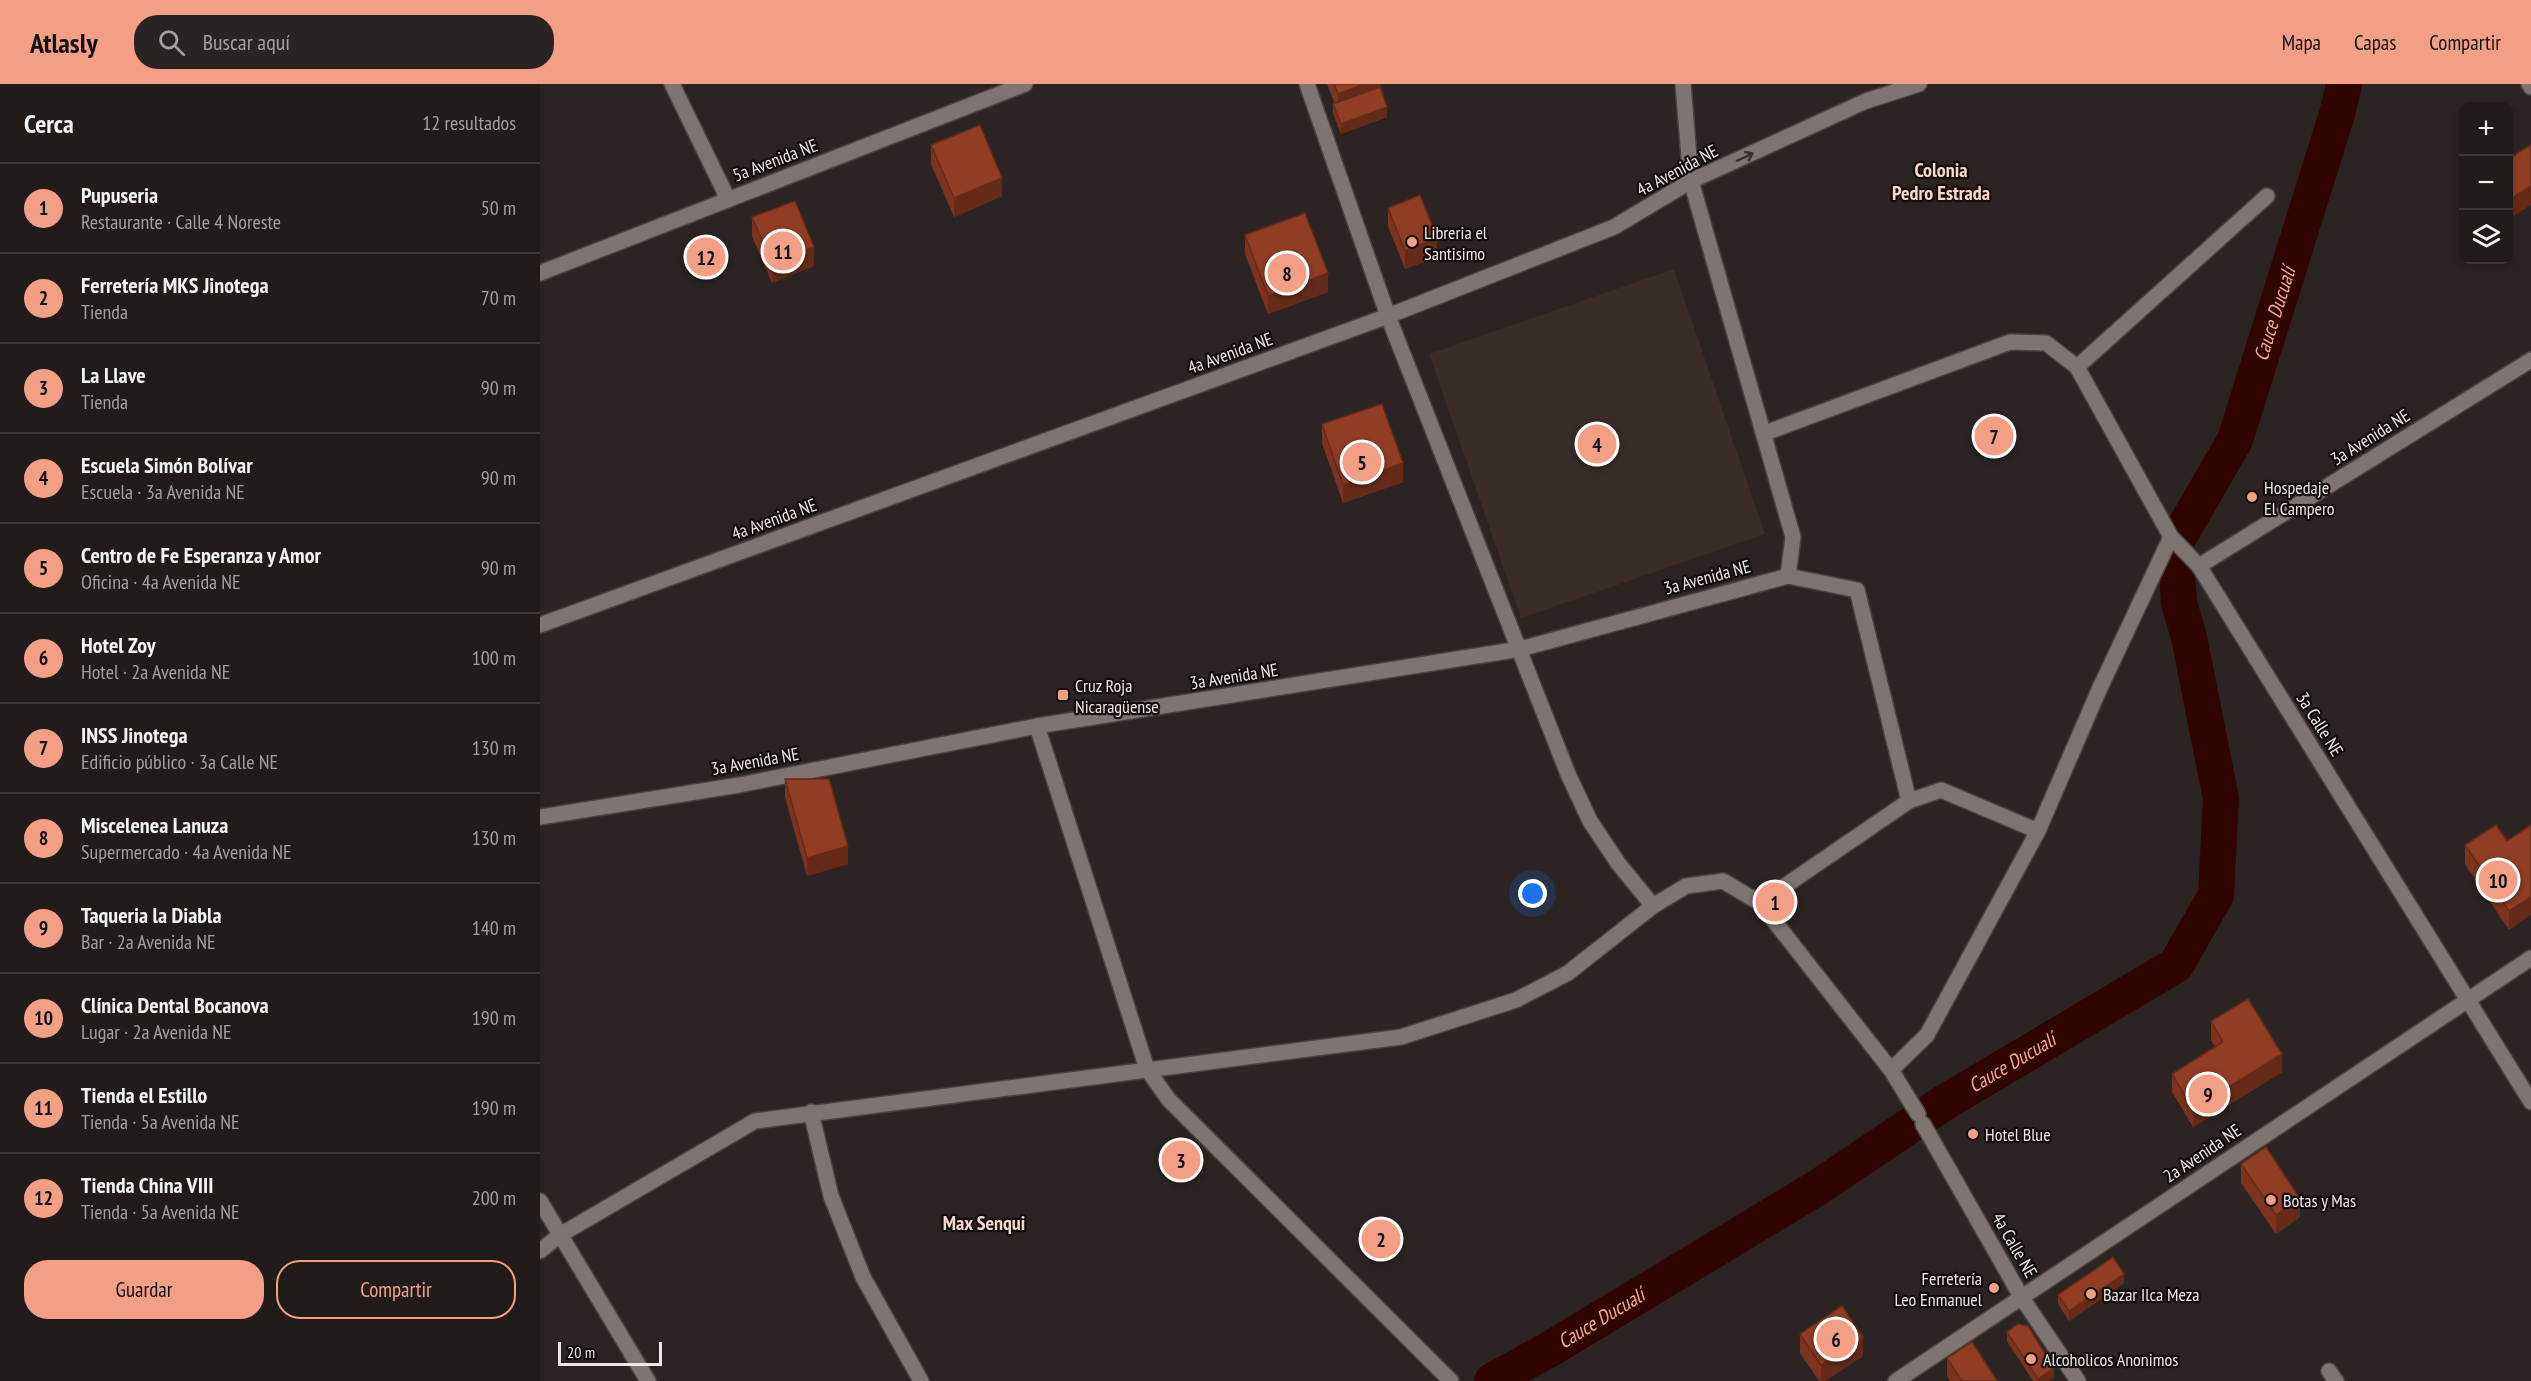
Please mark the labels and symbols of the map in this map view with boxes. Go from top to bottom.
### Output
street label: 5a Avenida NE [729,133,821,187]
street label: 4a Avenida NE [1632,139,1722,201]
one-way arrow [1735,150,1753,162]
district label: Colonia Pedro Estrada [1892,157,1990,206]
place label: Libreria el Santisimo [1424,221,1488,265]
pin: 11 [764,228,802,274]
pin: 12 [686,234,726,279]
marker: Libreria el Santisimo [1405,235,1419,249]
pin: 8 [1268,250,1306,296]
water label: Cauce Ducualí [2248,260,2302,364]
street label: 4a Avenida NE [1184,327,1276,379]
street label: 3a Avenida NE [2326,404,2414,470]
pin: 7 [1974,414,2014,458]
pin: 4 [1578,422,1616,466]
pin: 5 [1342,440,1382,484]
place label: Hospedaje El Campero [2264,476,2335,520]
marker: Hospedaje El Campero [2245,490,2259,504]
street label: 4a Avenida NE [728,493,820,545]
street label: 3a Avenida NE [1661,554,1753,600]
street label: 3a Avenida NE [1188,658,1280,694]
place label: Cruz Roja Nicaragüense [1075,674,1159,718]
marker: Cruz Roja Nicaragüense [1056,688,1070,702]
street label: 3a Calle NE [2291,688,2349,760]
street label: 3a Avenida NE [709,742,801,780]
pin: 10 [2478,858,2518,902]
your location [1518,879,1547,908]
pin: 1 [1756,880,1794,924]
water label: Cauce Ducualí [1964,1025,2063,1098]
pin: 9 [2188,1072,2228,1116]
street label: 2a Avenida NE [2159,1119,2245,1187]
place label: Hotel Blue [1985,1123,2051,1146]
marker: Hotel Blue [1966,1127,1980,1141]
pin: 3 [1162,1138,1200,1182]
place label: Botas y Mas [2283,1189,2356,1212]
marker: Botas y Mas [2264,1193,2278,1207]
street label: 4a Calle NE [1987,1208,2043,1282]
district label: Max Senqui [943,1210,1025,1236]
pin: 2 [1362,1216,1400,1262]
place label: Ferretería Leo Enmanuel [1895,1267,1983,1311]
water label: Cauce Ducualí [1553,1280,1653,1354]
marker: Ferretería Leo Enmanuel [1987,1281,2001,1295]
place label: Bazar Ilca Meza [2103,1283,2199,1306]
marker: Bazar Ilca Meza [2084,1287,2098,1301]
pin: 6 [1816,1316,1856,1362]
scale bar [558,1339,662,1366]
place label: Alcoholicos Anonimos [2043,1348,2178,1371]
marker: Alcoholicos Anonimos [2024,1352,2038,1366]

